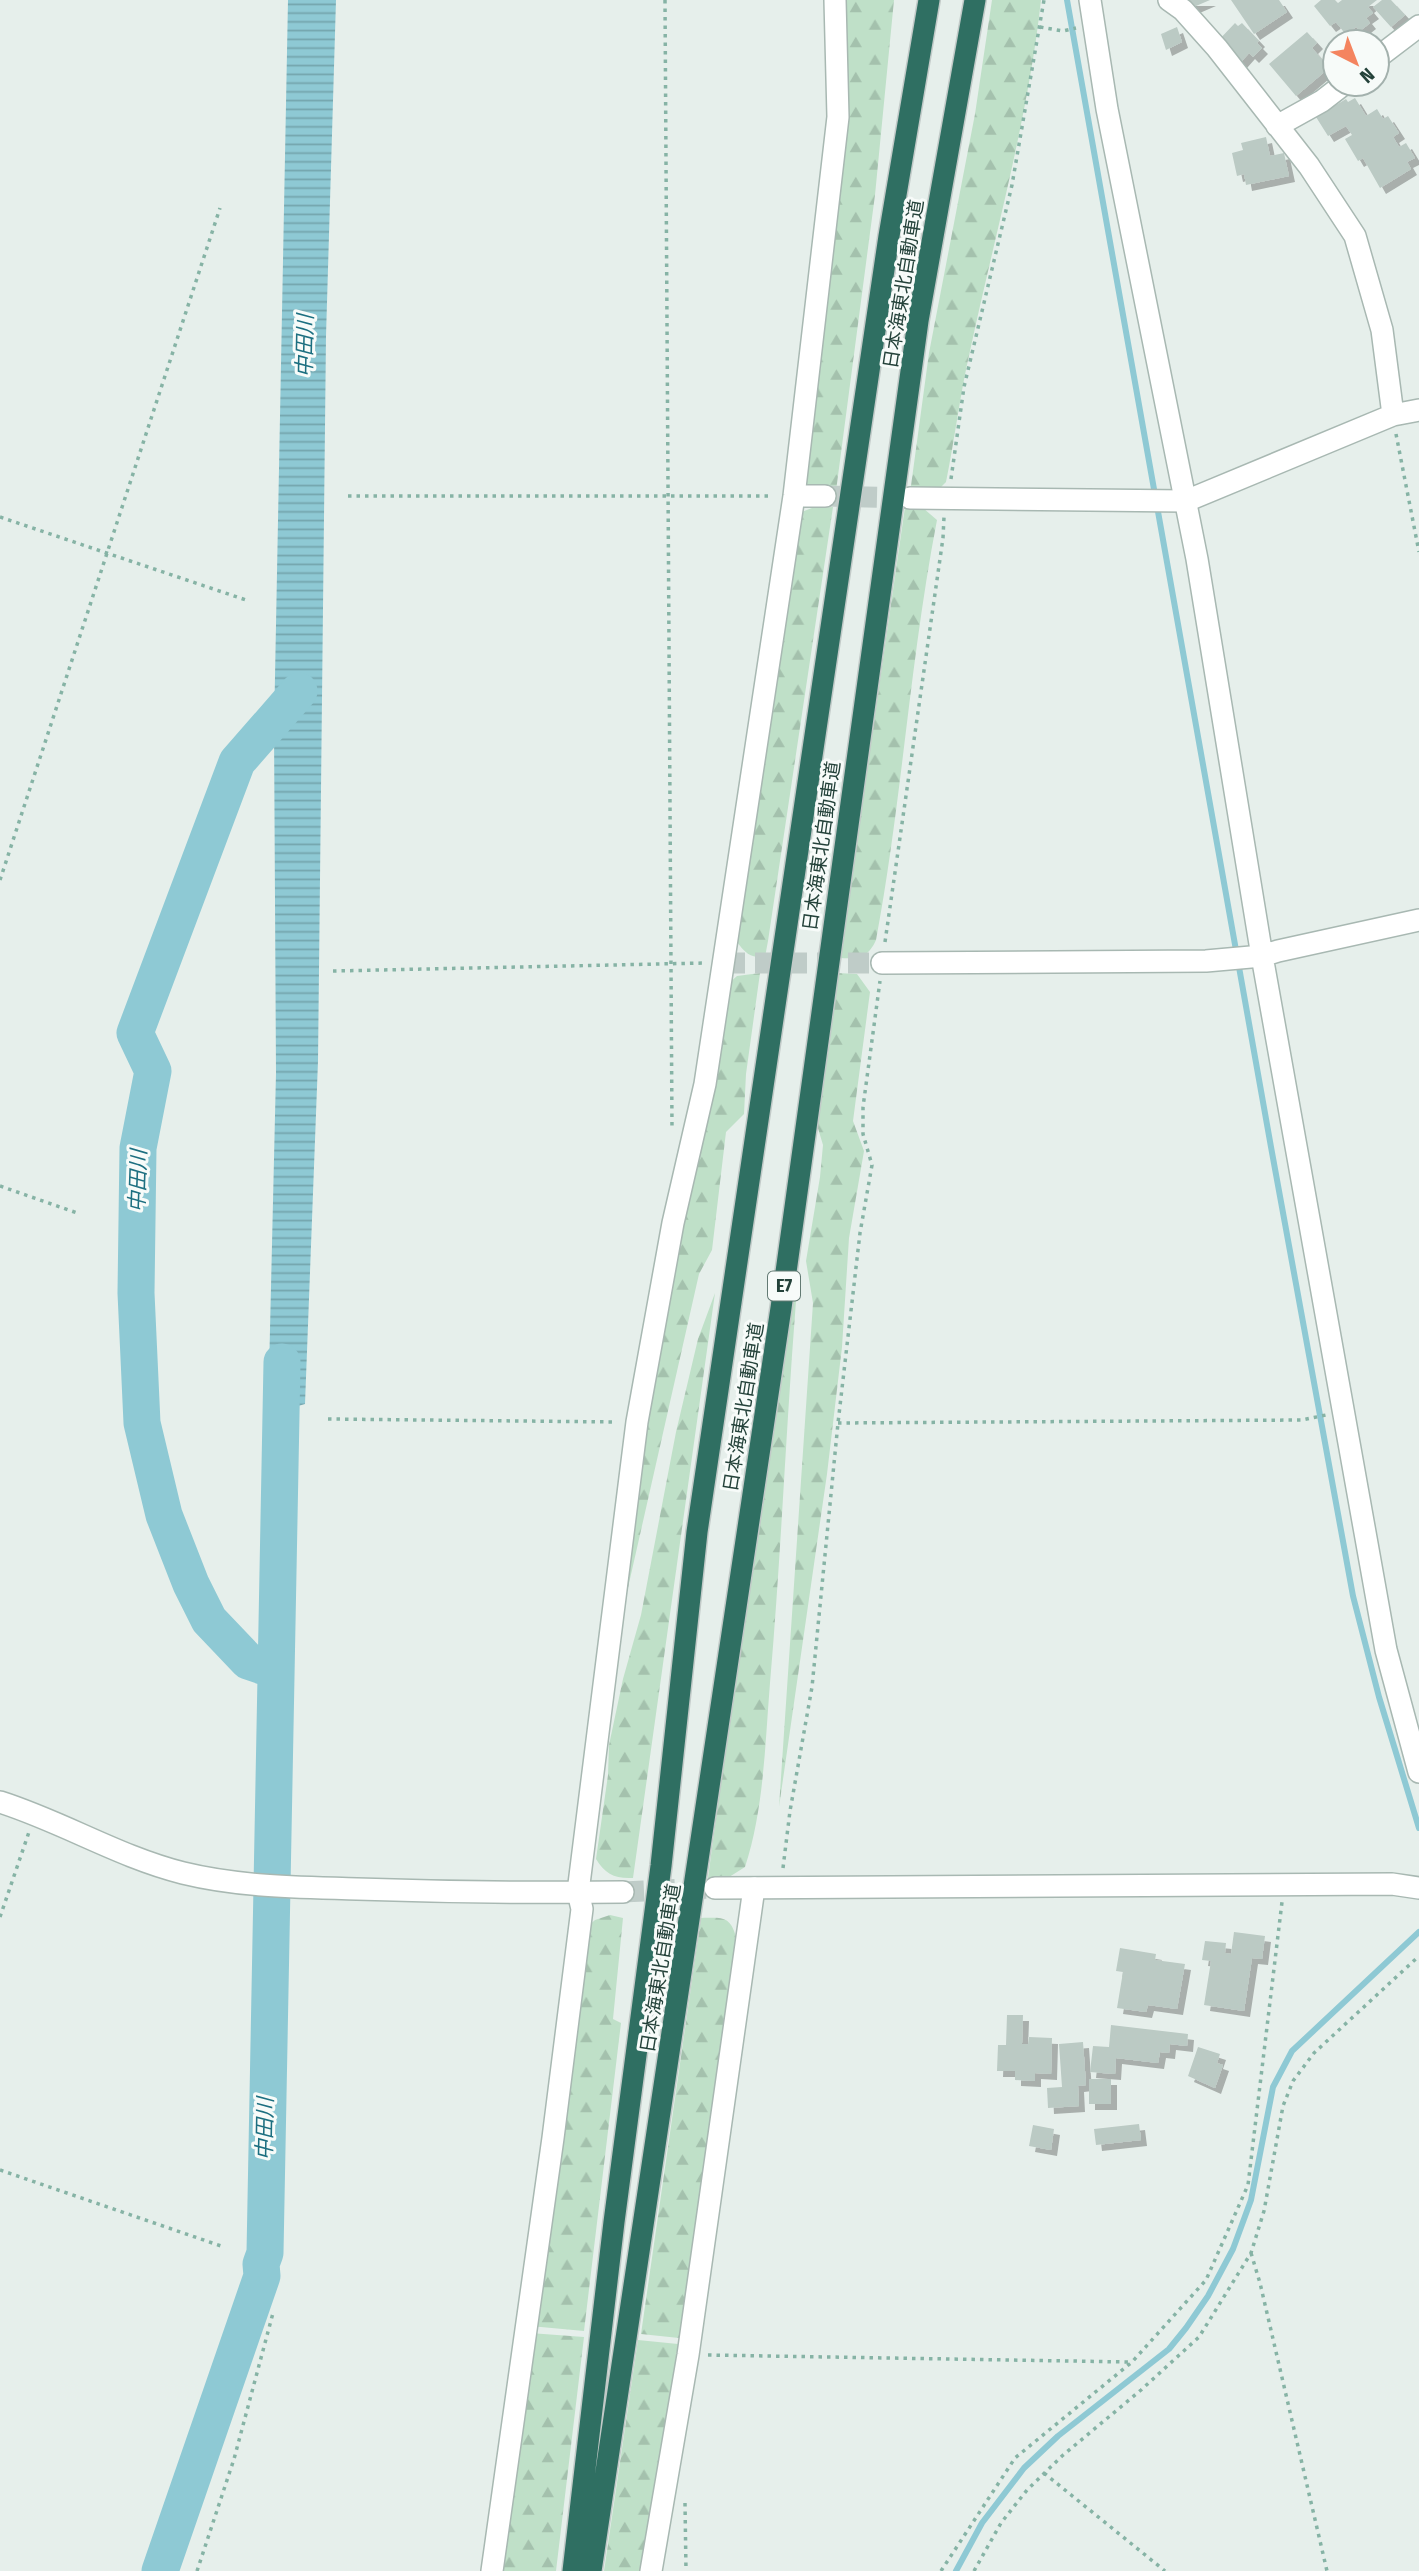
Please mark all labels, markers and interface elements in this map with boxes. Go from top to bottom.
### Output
north arrow [1321,28,1391,98]
text: N [1355,63,1379,88]
street label: 日本海東北自動車道 [879,198,928,370]
water label: 中田川 [291,312,319,378]
street label: 日本海東北自動車道 [798,760,845,932]
water label: 中田川 [124,1147,152,1213]
road number: E7 [768,1272,800,1301]
street label: 日本海東北自動車道 [719,1321,768,1493]
street label: 日本海東北自動車道 [636,1882,685,2054]
water label: 中田川 [251,2095,279,2161]

